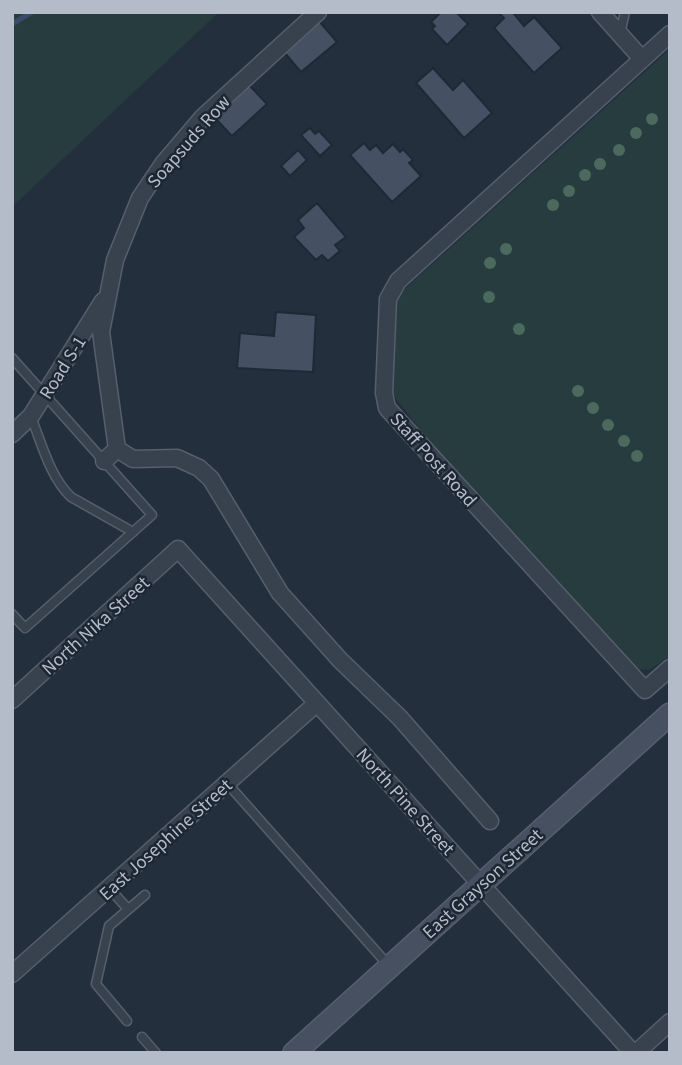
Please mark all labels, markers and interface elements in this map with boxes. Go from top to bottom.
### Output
street label: Soapsuds Row [141,89,237,194]
street label: Road S-1 [33,331,93,405]
street label: Staff Post Road [383,407,483,513]
street label: North Nika Street [36,570,156,682]
street label: North Pine Street [349,742,461,862]
street label: East Josephine Street [93,773,239,907]
street label: East Grayson Street [417,822,550,946]

